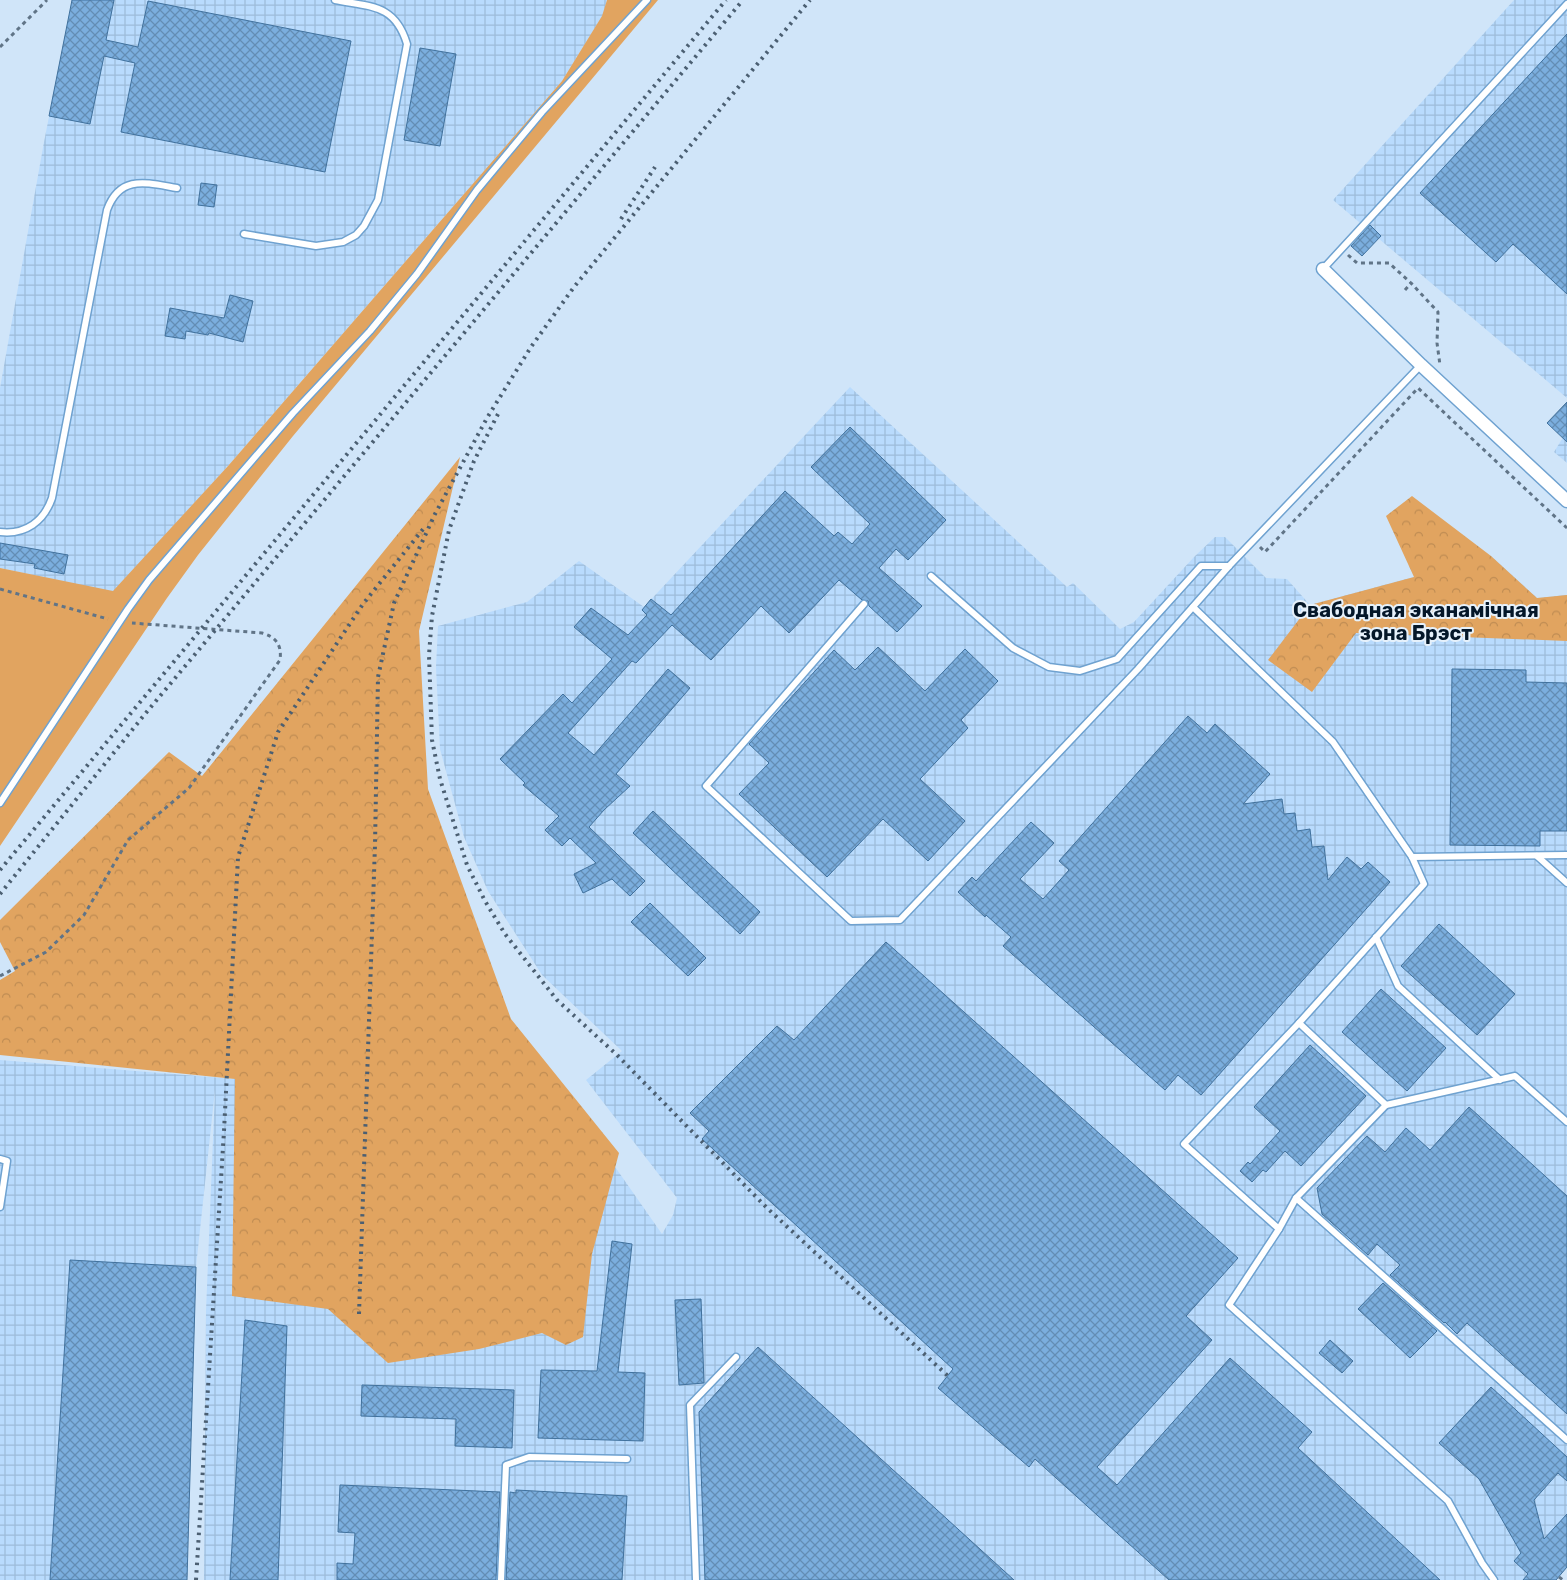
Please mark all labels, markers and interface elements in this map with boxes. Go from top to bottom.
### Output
district label: Свабодная эканамічная зона Брэст [1293,598,1539,645]

